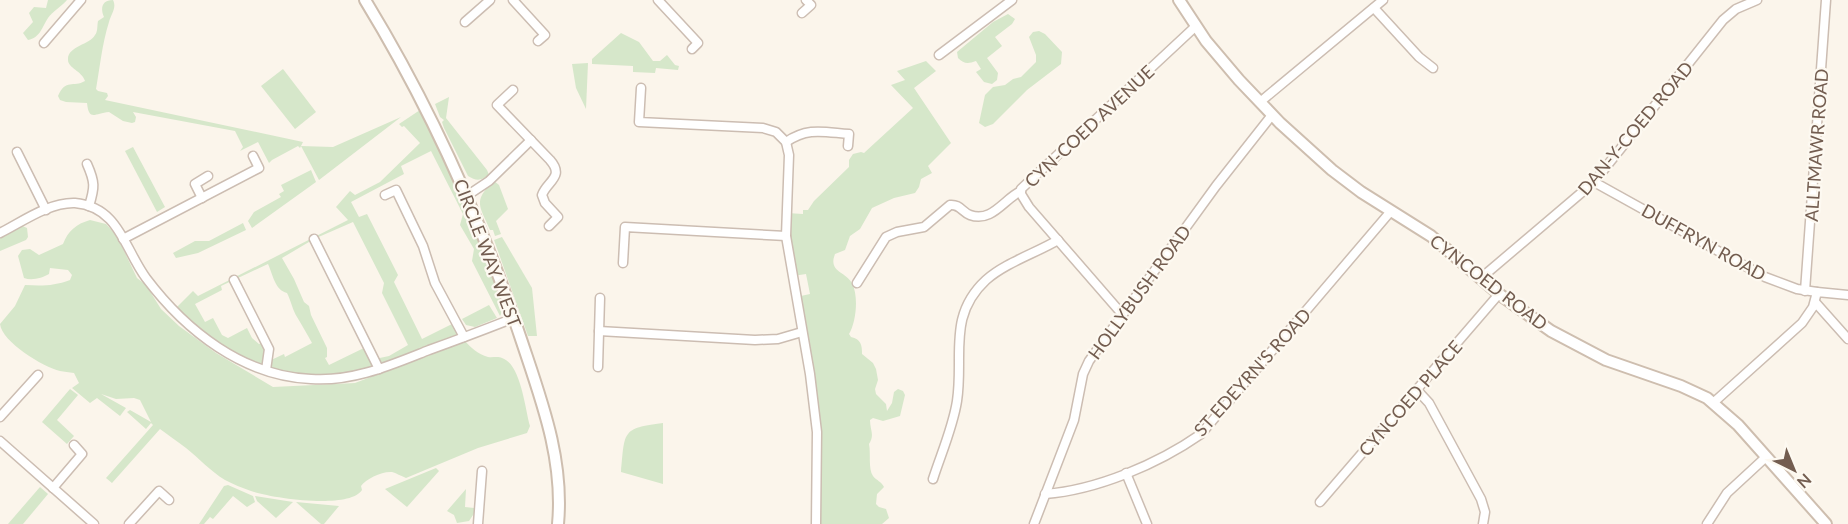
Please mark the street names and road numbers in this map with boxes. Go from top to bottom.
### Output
street label: DAN-Y-COED ROAD [1573,57,1697,199]
street label: CYN-COED AVENUE [1020,60,1158,192]
street label: ALLTMAWR ROAD [1800,68,1832,222]
street label: CIRCLE WAY WEST [450,176,527,331]
street label: DUFFRYN ROAD [1638,199,1770,285]
street label: HOLLYBUSH ROAD [1083,221,1195,363]
street label: CYNCOED ROAD [1426,229,1552,335]
street label: ST EDEYRN'S ROAD [1189,304,1315,440]
street label: CYNCOED PLACE [1354,336,1466,460]

